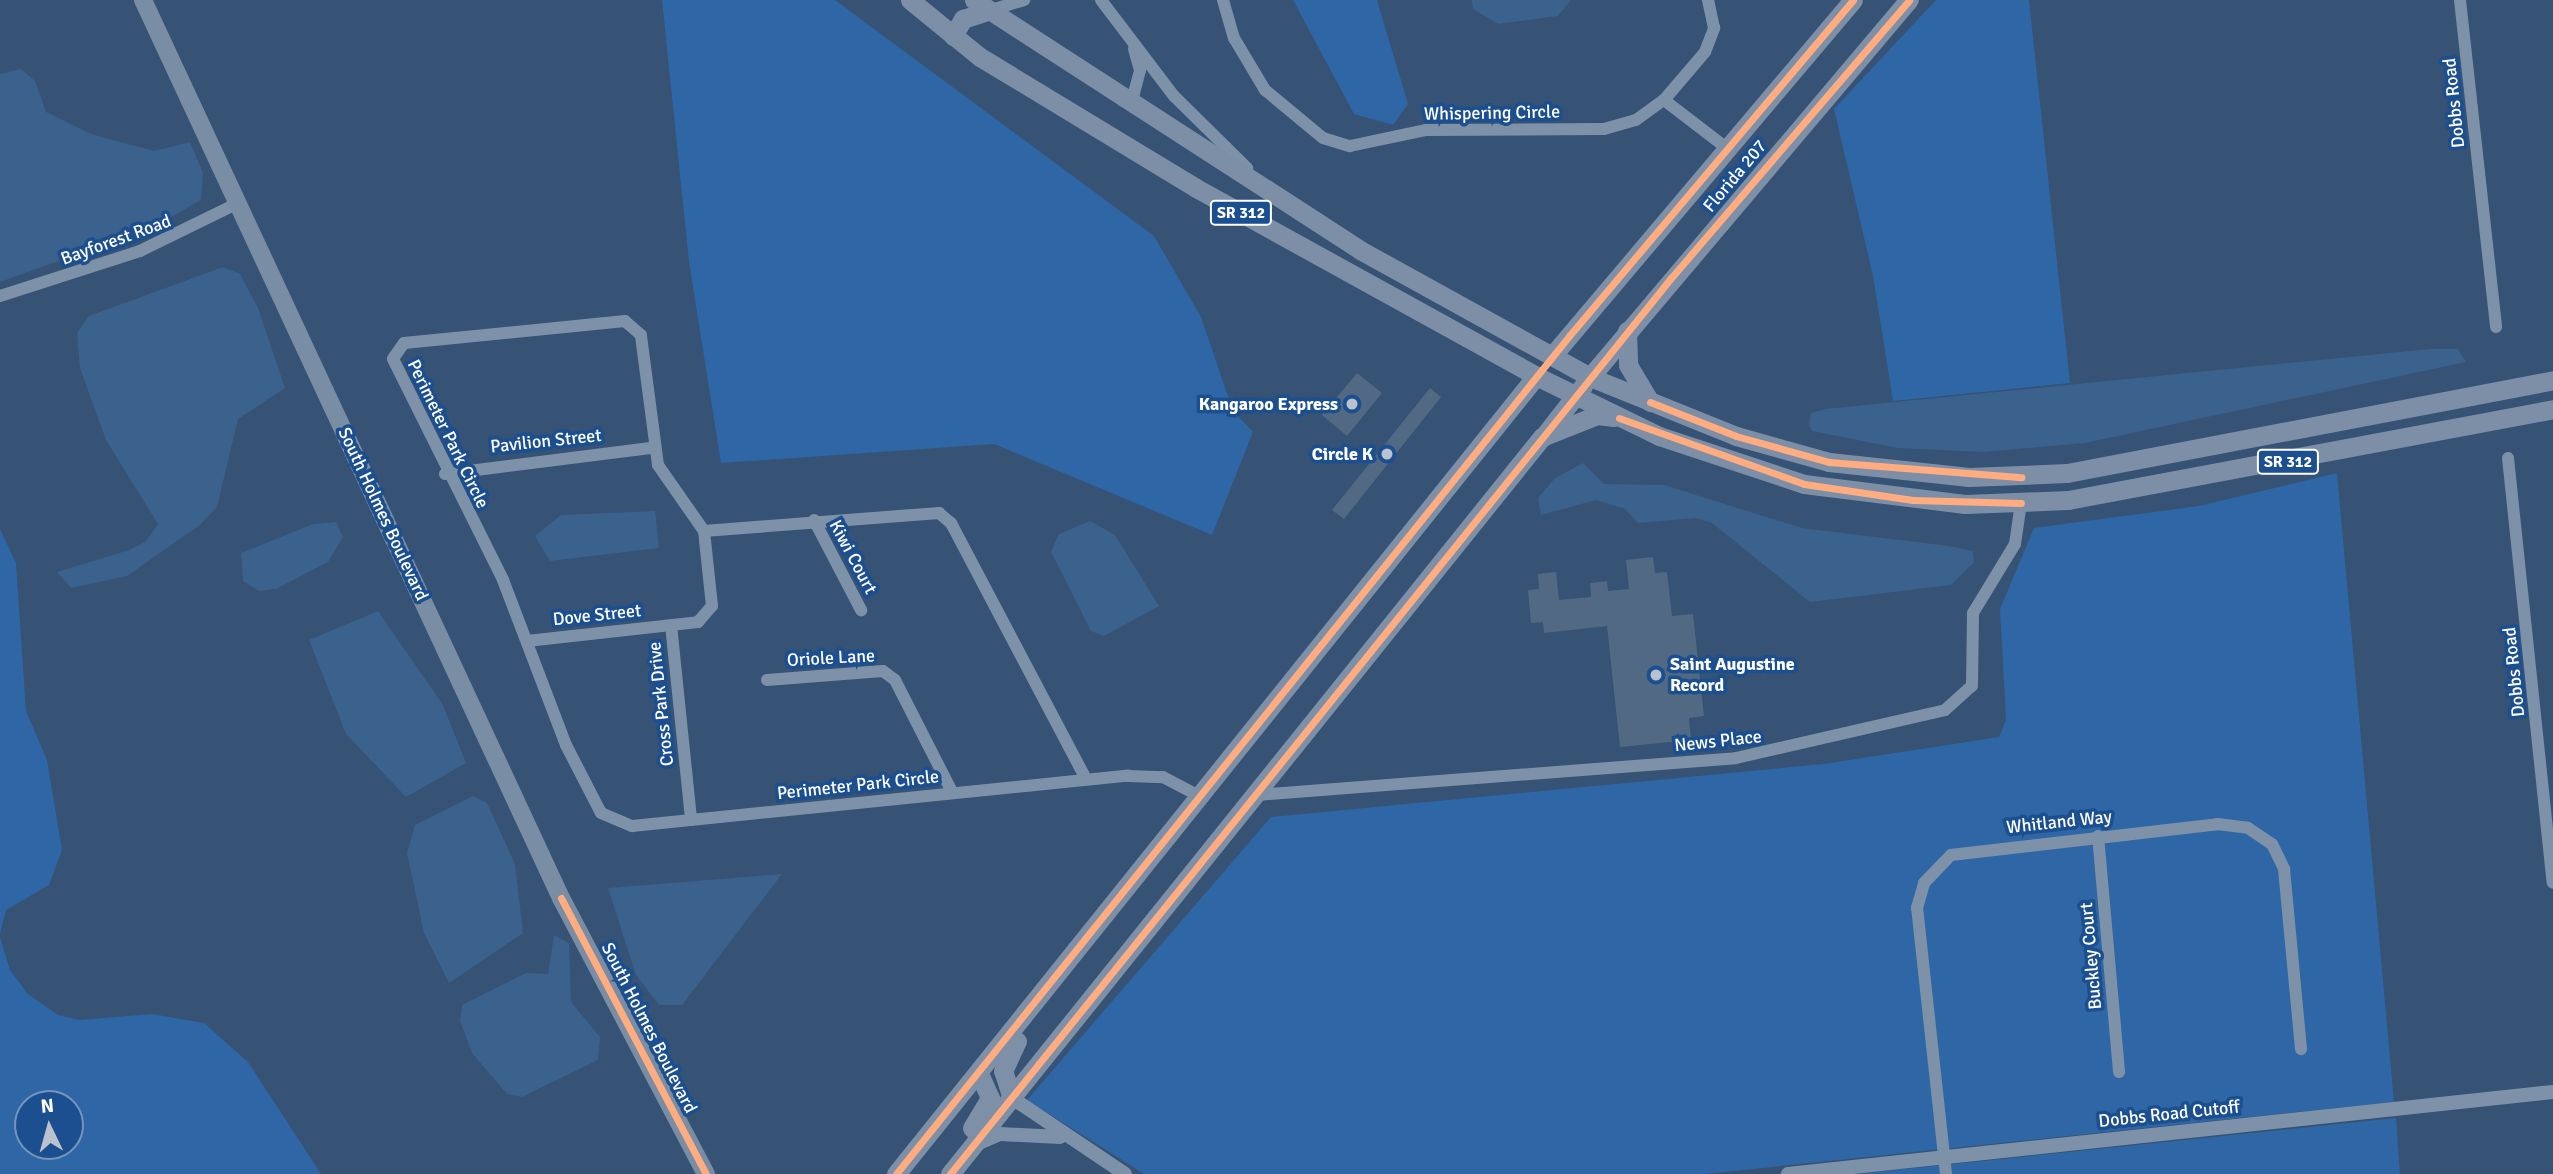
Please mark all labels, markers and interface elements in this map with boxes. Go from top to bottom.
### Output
street label: Dobbs Road [2439,57,2469,149]
street label: Whispering Circle [1424,101,1560,125]
street label: Florida 207 [1699,136,1771,216]
road number: SR 312 [1210,200,1272,226]
street label: Bayforest Road [58,210,174,270]
street label: Perimeter Park Circle [403,356,493,512]
place label: Kangaroo Express [1199,393,1338,415]
marker: Kangaroo Express [1344,396,1360,412]
street label: South Holmes Boulevard [333,424,433,604]
street label: Pavilion Street [489,424,603,458]
place label: Circle K [1312,443,1373,465]
marker: Circle K [1379,446,1395,462]
road number: SR 312 [2256,449,2320,475]
street label: Kiwi Court [825,516,881,598]
street label: Dove Street [552,600,642,630]
street label: Dobbs Road [2499,626,2529,718]
street label: Cross Park Drive [644,641,678,767]
street label: Oriole Lane [786,645,876,671]
place label: Saint Augustine Record [1670,654,1795,696]
marker: Saint Augustine Record [1648,667,1664,683]
street label: News Place [1673,726,1763,756]
street label: Perimeter Park Circle [776,766,940,804]
street label: Whitland Way [2005,806,2113,838]
street label: Buckley Court [2076,902,2106,1010]
street label: South Holmes Boulevard [597,939,701,1117]
north arrow [14,1090,84,1160]
text: N [40,1094,55,1119]
street label: Dobbs Road Cutoff [2097,1096,2241,1132]

